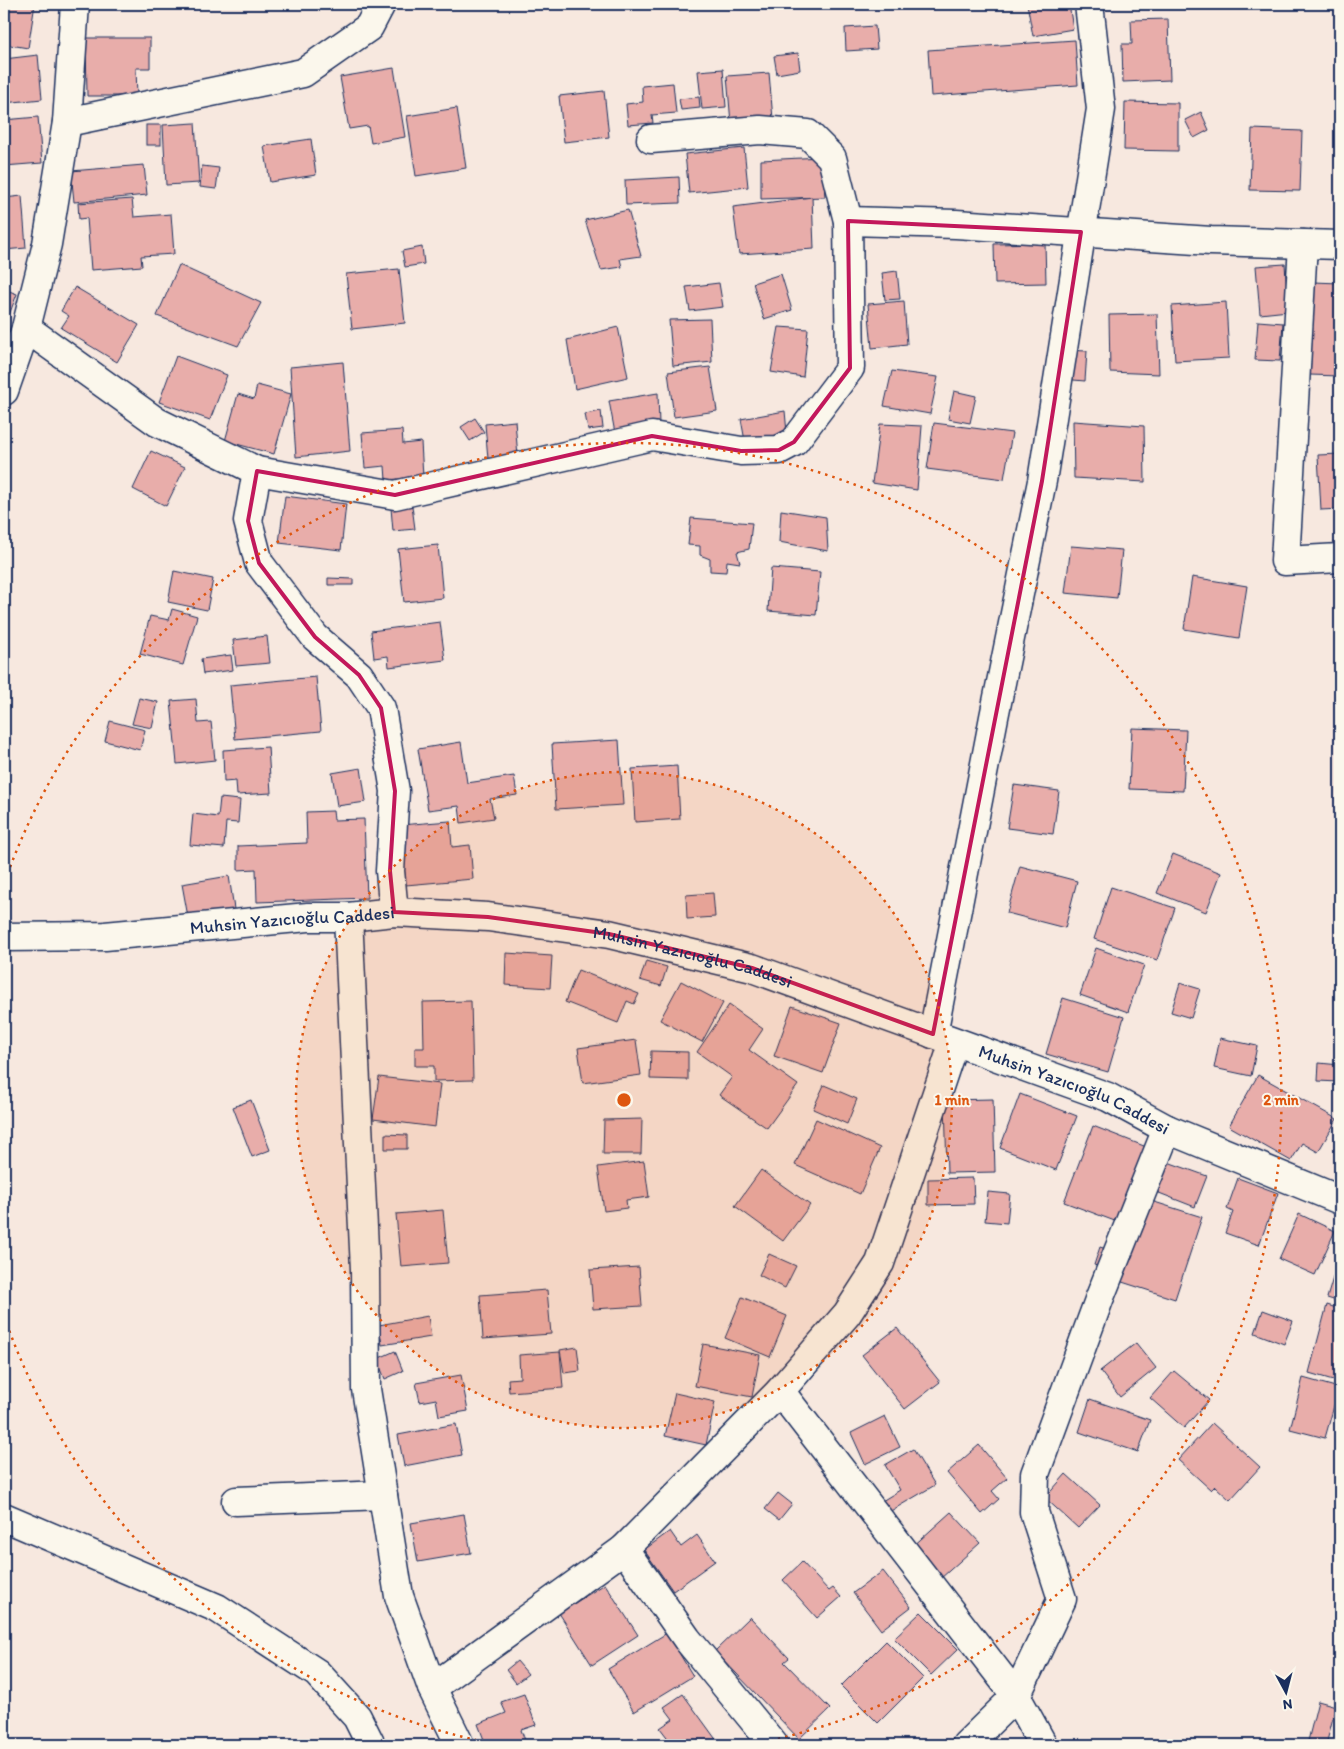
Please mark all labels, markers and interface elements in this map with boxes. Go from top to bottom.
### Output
street label: Muhsin Yazıcıoğlu Caddesi [189,901,396,939]
street label: Muhsin Yazıcıoğlu Caddesi [591,921,795,993]
street label: Muhsin Yazıcıoğlu Caddesi [976,1040,1174,1139]
centre of rings [615,1091,633,1109]
text: 1 min [935,1091,970,1109]
text: 2 min [1263,1091,1300,1109]
north arrow [1262,1666,1312,1716]
text: N [1282,1695,1293,1713]

